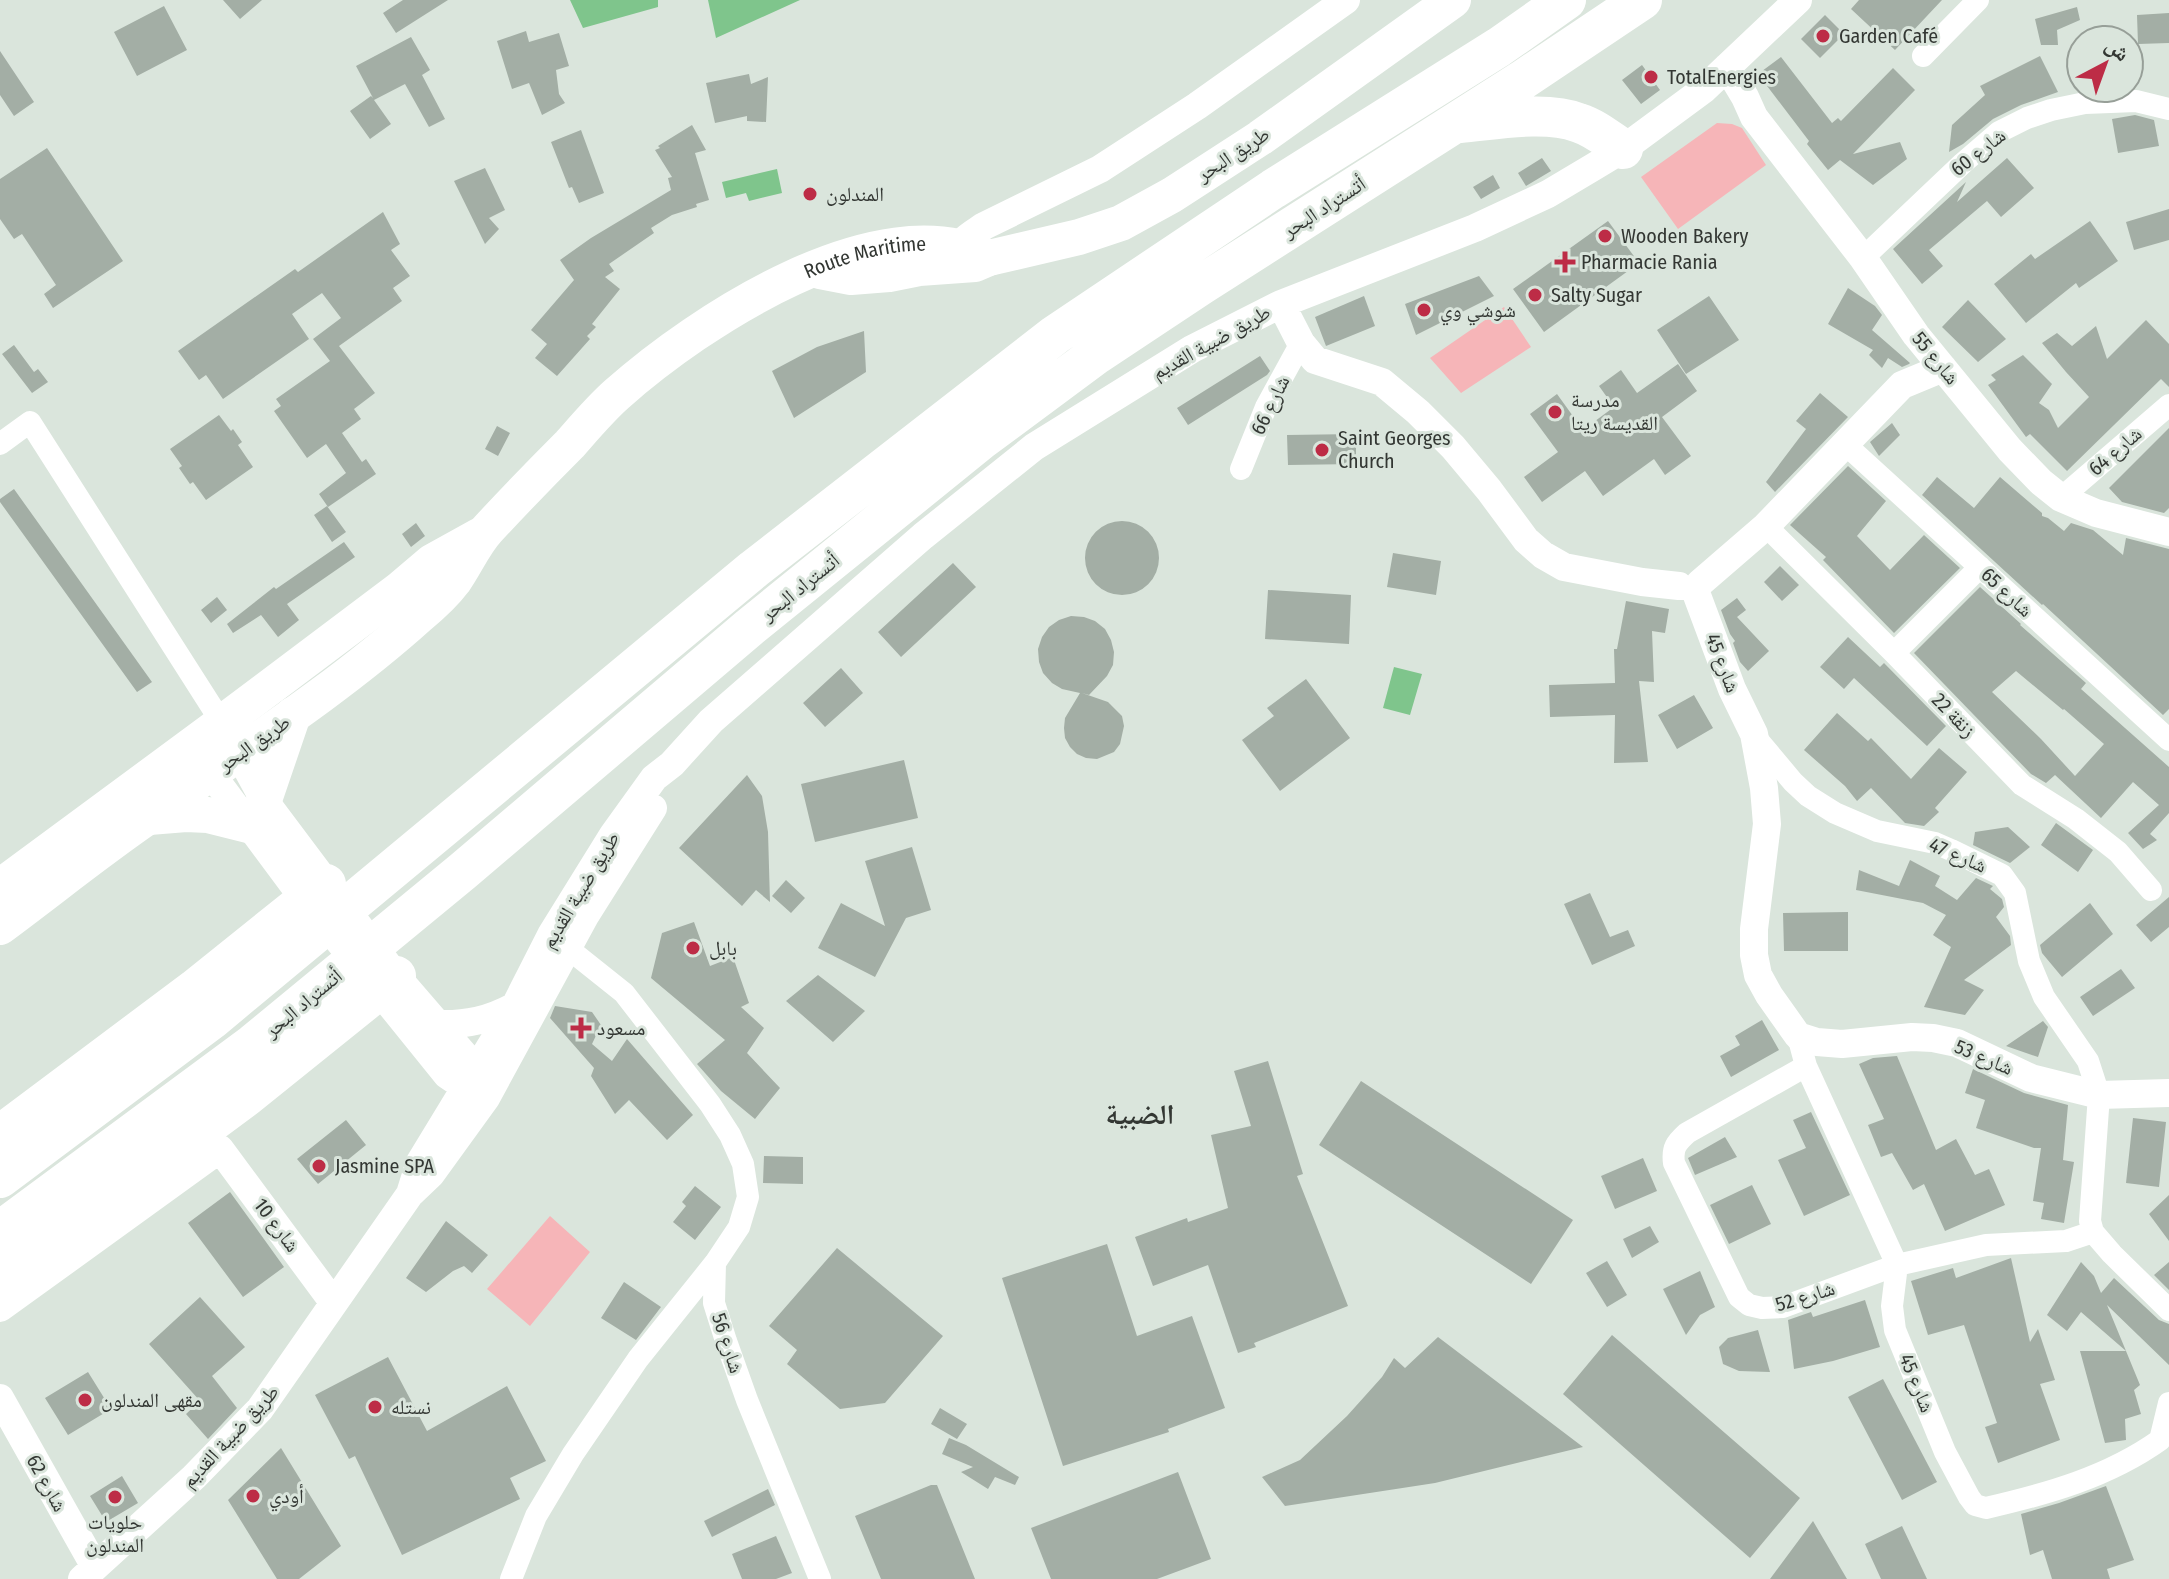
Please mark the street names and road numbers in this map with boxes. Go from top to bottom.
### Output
street label: طريق البحر [1191,122,1274,187]
street label: شارع 60 [1946,123,2011,182]
street label: أتستراد البحر [1277,171,1370,243]
street label: Route Maritime [800,232,926,283]
street label: طريق ضبية القديم [1148,300,1275,386]
street label: شارع 55 [1907,327,1965,390]
street label: شارع 66 [1245,372,1295,439]
street label: شارع 64 [2084,421,2147,481]
street label: أتستراد البحر [755,548,844,627]
street label: شارع 65 [1976,562,2038,623]
street label: شارع 45 [1700,630,1745,696]
street label: زنقة 22 [1927,688,1981,742]
street label: طريق البحر [213,710,294,777]
street label: طريق ضبية القديم [536,827,626,954]
street label: شارع 47 [1925,832,1990,879]
street label: أتستراد البحر [258,964,347,1043]
street label: شارع 53 [1951,1034,2017,1081]
street label: شارع 10 [248,1193,305,1257]
street label: شارع 52 [1773,1276,1838,1317]
street label: شارع 56 [706,1310,749,1376]
street label: شارع 45 [1893,1350,1940,1416]
street label: طريق ضبية القديم [176,1380,285,1494]
street label: شارع 62 [21,1450,72,1516]

